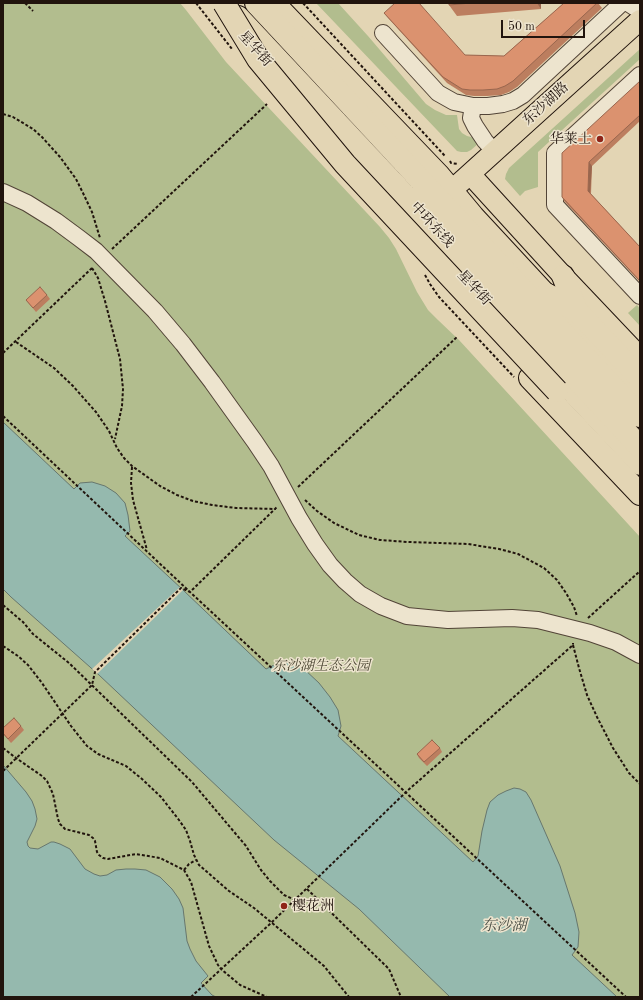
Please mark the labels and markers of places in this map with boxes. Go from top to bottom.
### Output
place label: 华莱士 [550,131,592,147]
marker: 华莱士 [595,134,605,144]
place label: 樱花洲 [292,898,334,914]
marker: 樱花洲 [279,901,289,911]

